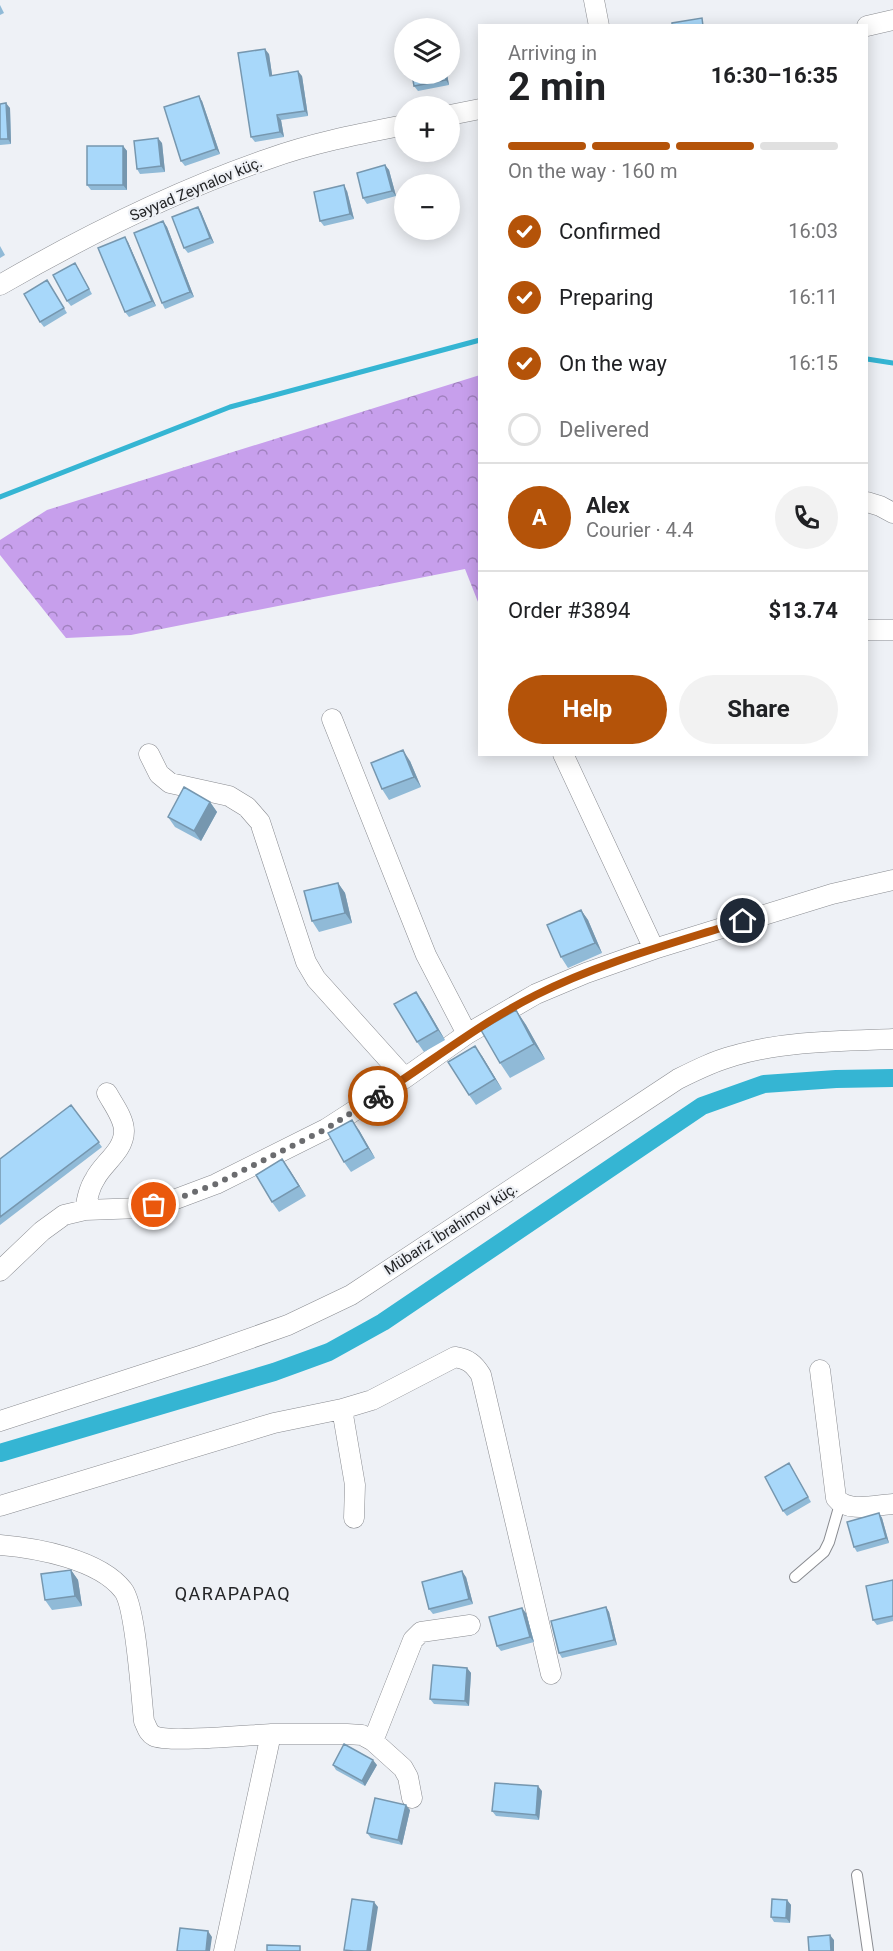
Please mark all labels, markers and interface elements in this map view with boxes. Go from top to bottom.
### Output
map controls [394,18,460,240]
button: layers [394,18,460,84]
text: Arriving in [508,41,597,65]
text: 16:30–16:35 [711,63,838,88]
text: 2 min [508,64,606,110]
button: + [394,96,460,162]
street label: Səyyad Zeynalov küç. [127,153,265,225]
text: On the way · 160 m [508,159,677,183]
button: − [394,174,460,240]
icon: check [508,215,541,248]
text: Confirmed [559,219,661,244]
text: 16:03 [788,219,838,243]
icon: check [508,281,541,314]
text: Preparing [559,285,653,310]
text: 16:11 [788,285,838,309]
icon: check [508,347,541,380]
text: On the way [559,351,667,376]
text: 16:15 [788,351,838,375]
text: Delivered [559,417,649,442]
button: phone [775,486,838,549]
text: Alex [586,493,630,518]
text: A [532,505,547,530]
text: Courier · 4.4 [586,518,693,542]
text: Order #3894 [508,598,630,623]
text: $13.74 [769,598,838,623]
button: Help [508,675,667,744]
button: Share [679,675,838,744]
pin [717,895,768,946]
icon: home [726,904,759,937]
courier [348,1066,408,1126]
icon: bike [362,1080,395,1113]
pin [128,1179,179,1230]
street label: Mübariz İbrahimov küç. [381,1179,521,1279]
icon: bag [137,1188,170,1221]
district label: QARAPAPAQ [175,1583,291,1604]

